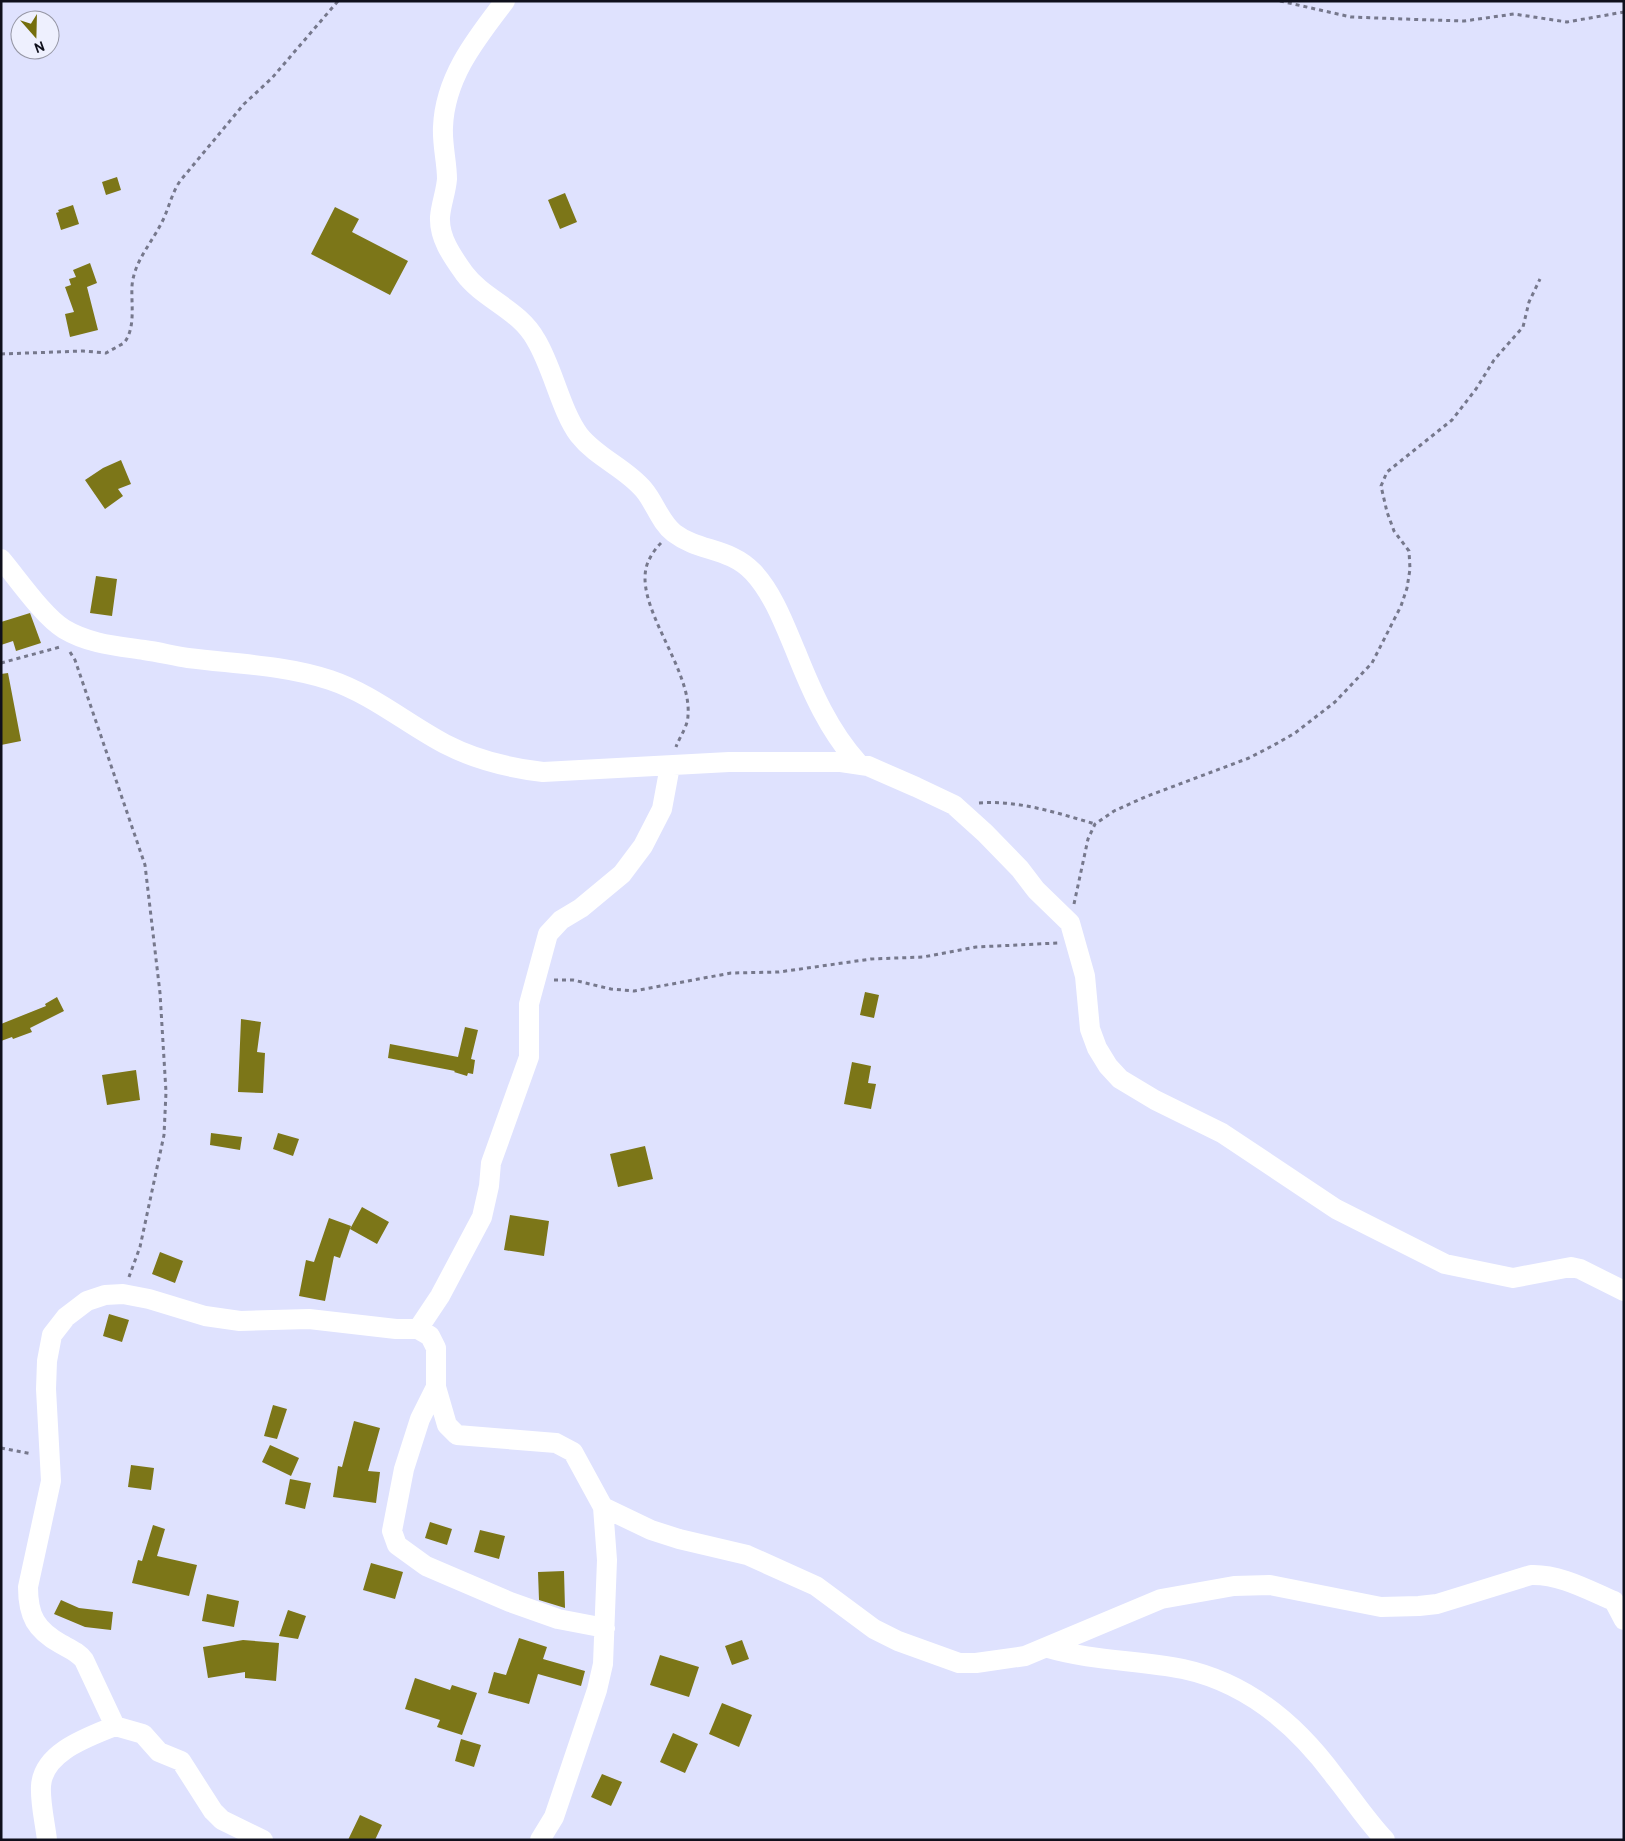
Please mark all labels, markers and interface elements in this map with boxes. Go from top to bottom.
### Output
north arrow [10,10,60,60]
text: N [31,36,47,56]

